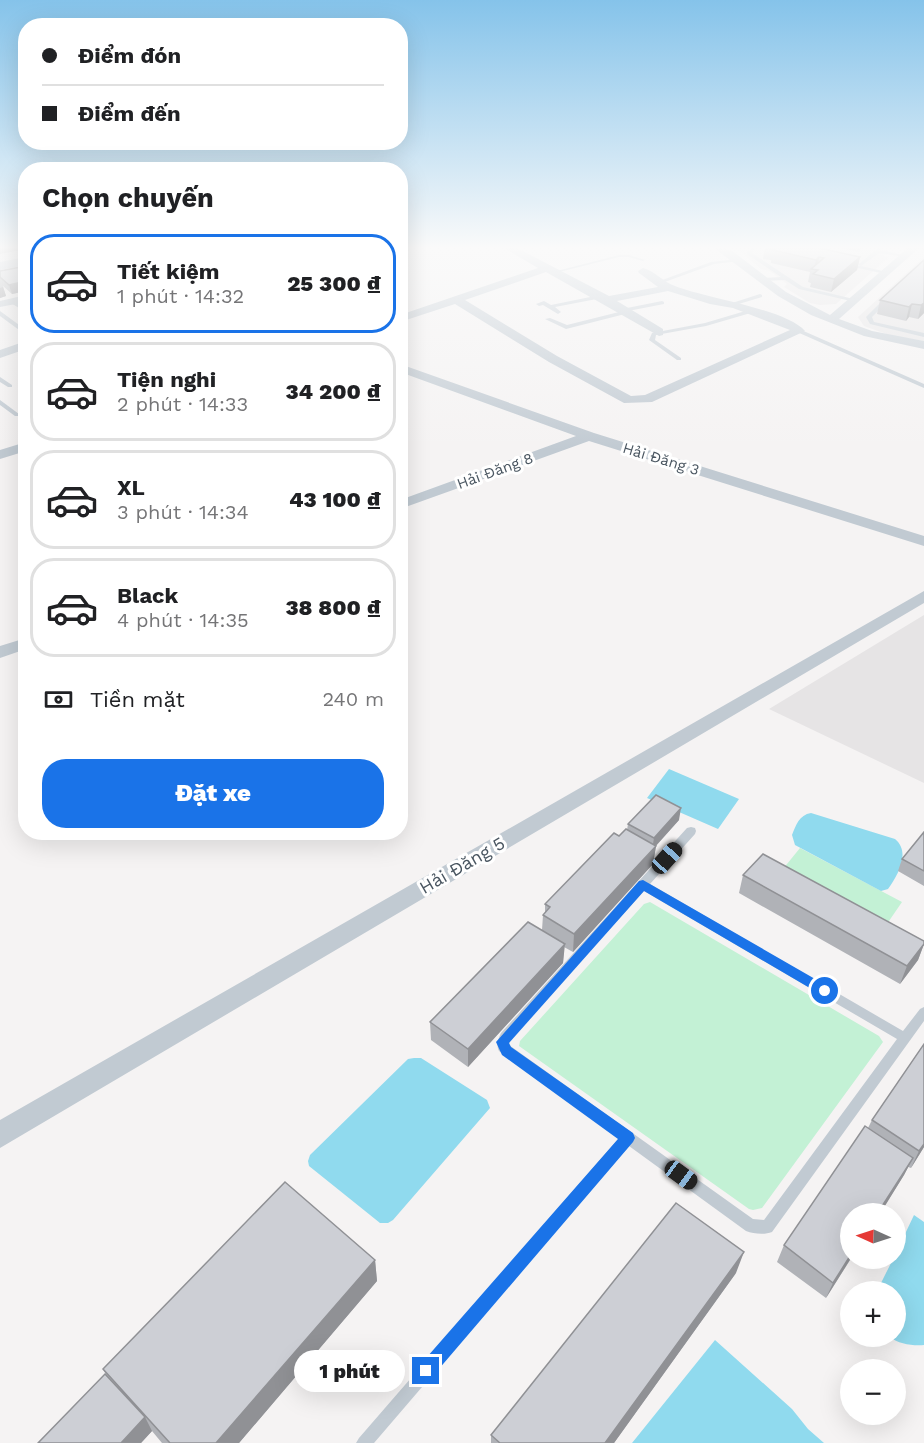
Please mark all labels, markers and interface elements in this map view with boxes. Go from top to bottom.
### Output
text: Điểm đón [78,43,181,68]
text: Điểm đến [78,101,181,126]
text: Chọn chuyến [42,182,214,214]
icon: car [45,257,99,311]
text: Tiết kiệm [117,259,220,284]
text: 25 300 ₫ [287,271,381,296]
text: 1 phút · 14:32 [117,284,244,308]
icon: car [45,365,99,419]
text: Tiện nghi [117,367,216,392]
text: 34 200 ₫ [285,379,381,404]
text: 2 phút · 14:33 [117,392,248,416]
street label: Hải Đăng 3 [621,439,701,479]
street label: Hải Đăng 8 [454,449,536,493]
icon: car [45,473,99,527]
text: XL [117,475,145,500]
text: 43 100 ₫ [289,487,381,512]
text: 3 phút · 14:34 [117,500,249,524]
icon: car [45,581,99,635]
text: Black [117,583,178,608]
text: 38 800 ₫ [285,595,381,620]
text: 4 phút · 14:35 [117,608,249,632]
icon: cash [42,683,75,716]
text: Tiền mặt [90,687,185,712]
text: 240 m [322,687,384,711]
button: Đặt xe [42,759,384,828]
street label: Hải Đăng 5 [416,832,508,898]
car [648,839,686,877]
route start [811,977,838,1004]
car [661,1157,701,1193]
north arrow [840,1203,906,1269]
map controls [840,1203,906,1425]
button: + [840,1281,906,1347]
callout: 1 phút [294,1350,405,1392]
route end [412,1357,439,1384]
text: 1 phút [319,1359,380,1383]
button: − [840,1359,906,1425]

